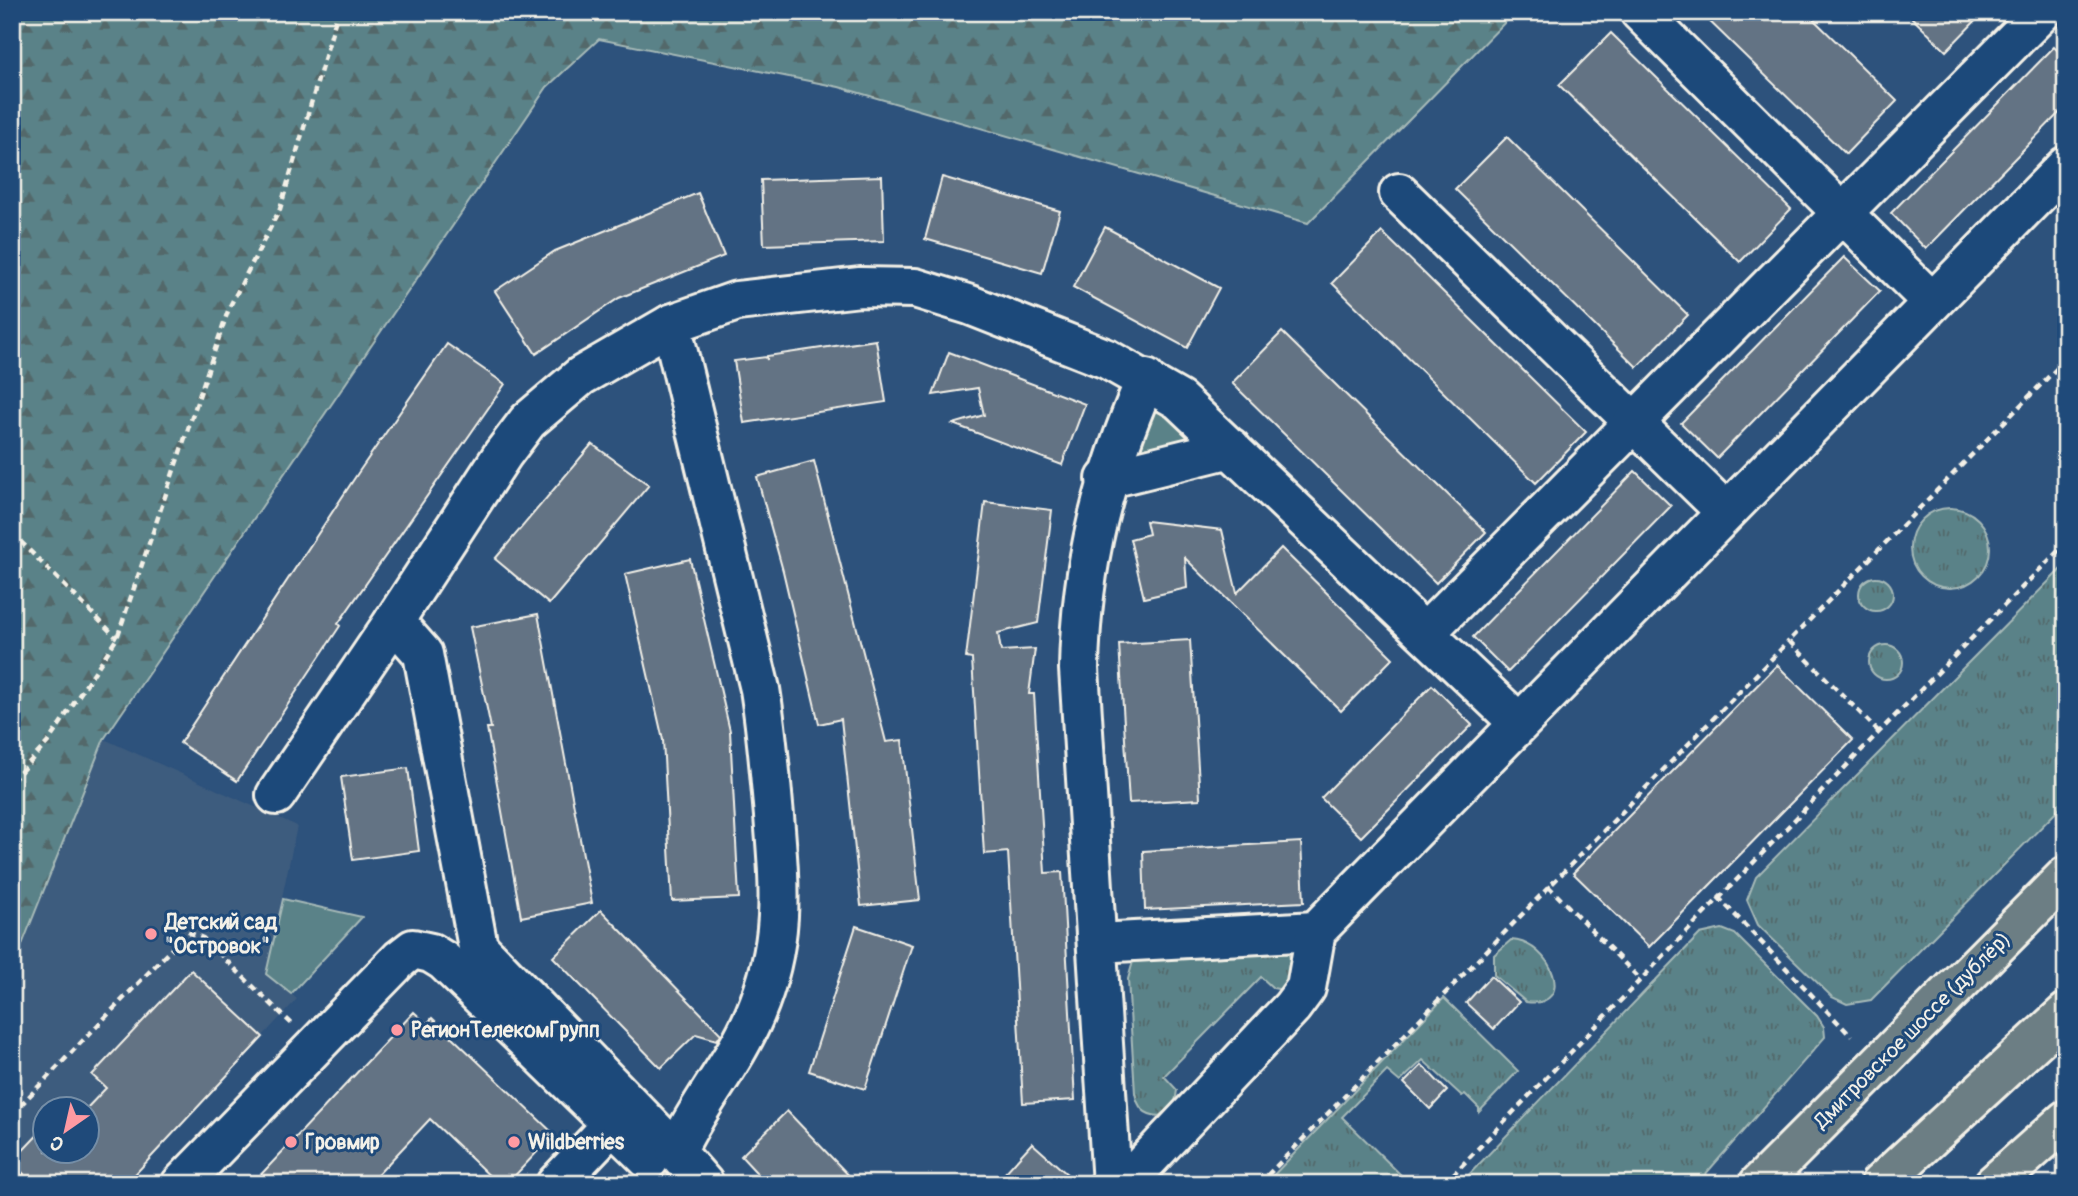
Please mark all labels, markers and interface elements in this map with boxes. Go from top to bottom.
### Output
place label: Детский сад "Островок" [163,909,277,960]
marker: Детский сад "Островок" [143,926,159,942]
street label: Дмитровское шоссе (дублёр) [1807,926,2017,1135]
place label: РегионТелекомГрупп [411,1017,600,1044]
marker: РегионТелекомГрупп [389,1022,405,1038]
north arrow [32,1094,102,1164]
place label: Гровмир [305,1129,380,1156]
place label: Wildberries [528,1129,625,1156]
text: С [45,1130,69,1156]
marker: Гровмир [283,1134,299,1150]
marker: Wildberries [506,1134,522,1150]

